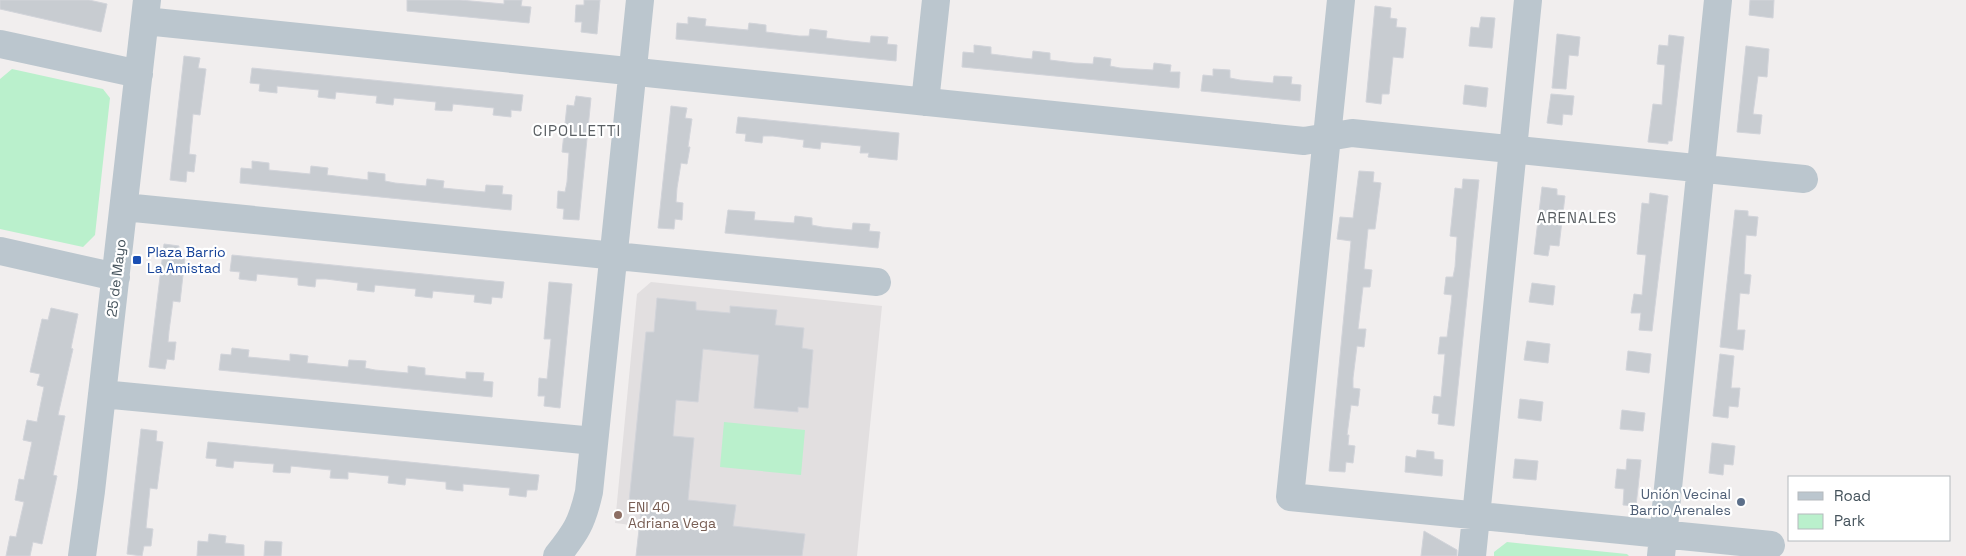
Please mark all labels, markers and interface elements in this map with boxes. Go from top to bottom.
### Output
district label: CIPOLLETTI [533,121,621,140]
district label: ARENALES [1537,208,1617,227]
street label: 25 de Mayo [102,238,130,318]
place label: Plaza Barrio La Amistad [147,243,226,277]
marker: Plaza Barrio La Amistad [131,254,143,266]
legend [1788,476,1951,541]
place label: Unión Vecinal Barrio Arenales [1630,485,1731,519]
text: Road [1834,486,1871,505]
marker: Unión Vecinal Barrio Arenales [1735,496,1747,508]
place label: ENI 40 Adriana Vega [628,498,716,532]
marker: ENI 40 Adriana Vega [612,509,624,521]
text: Park [1834,511,1865,530]

